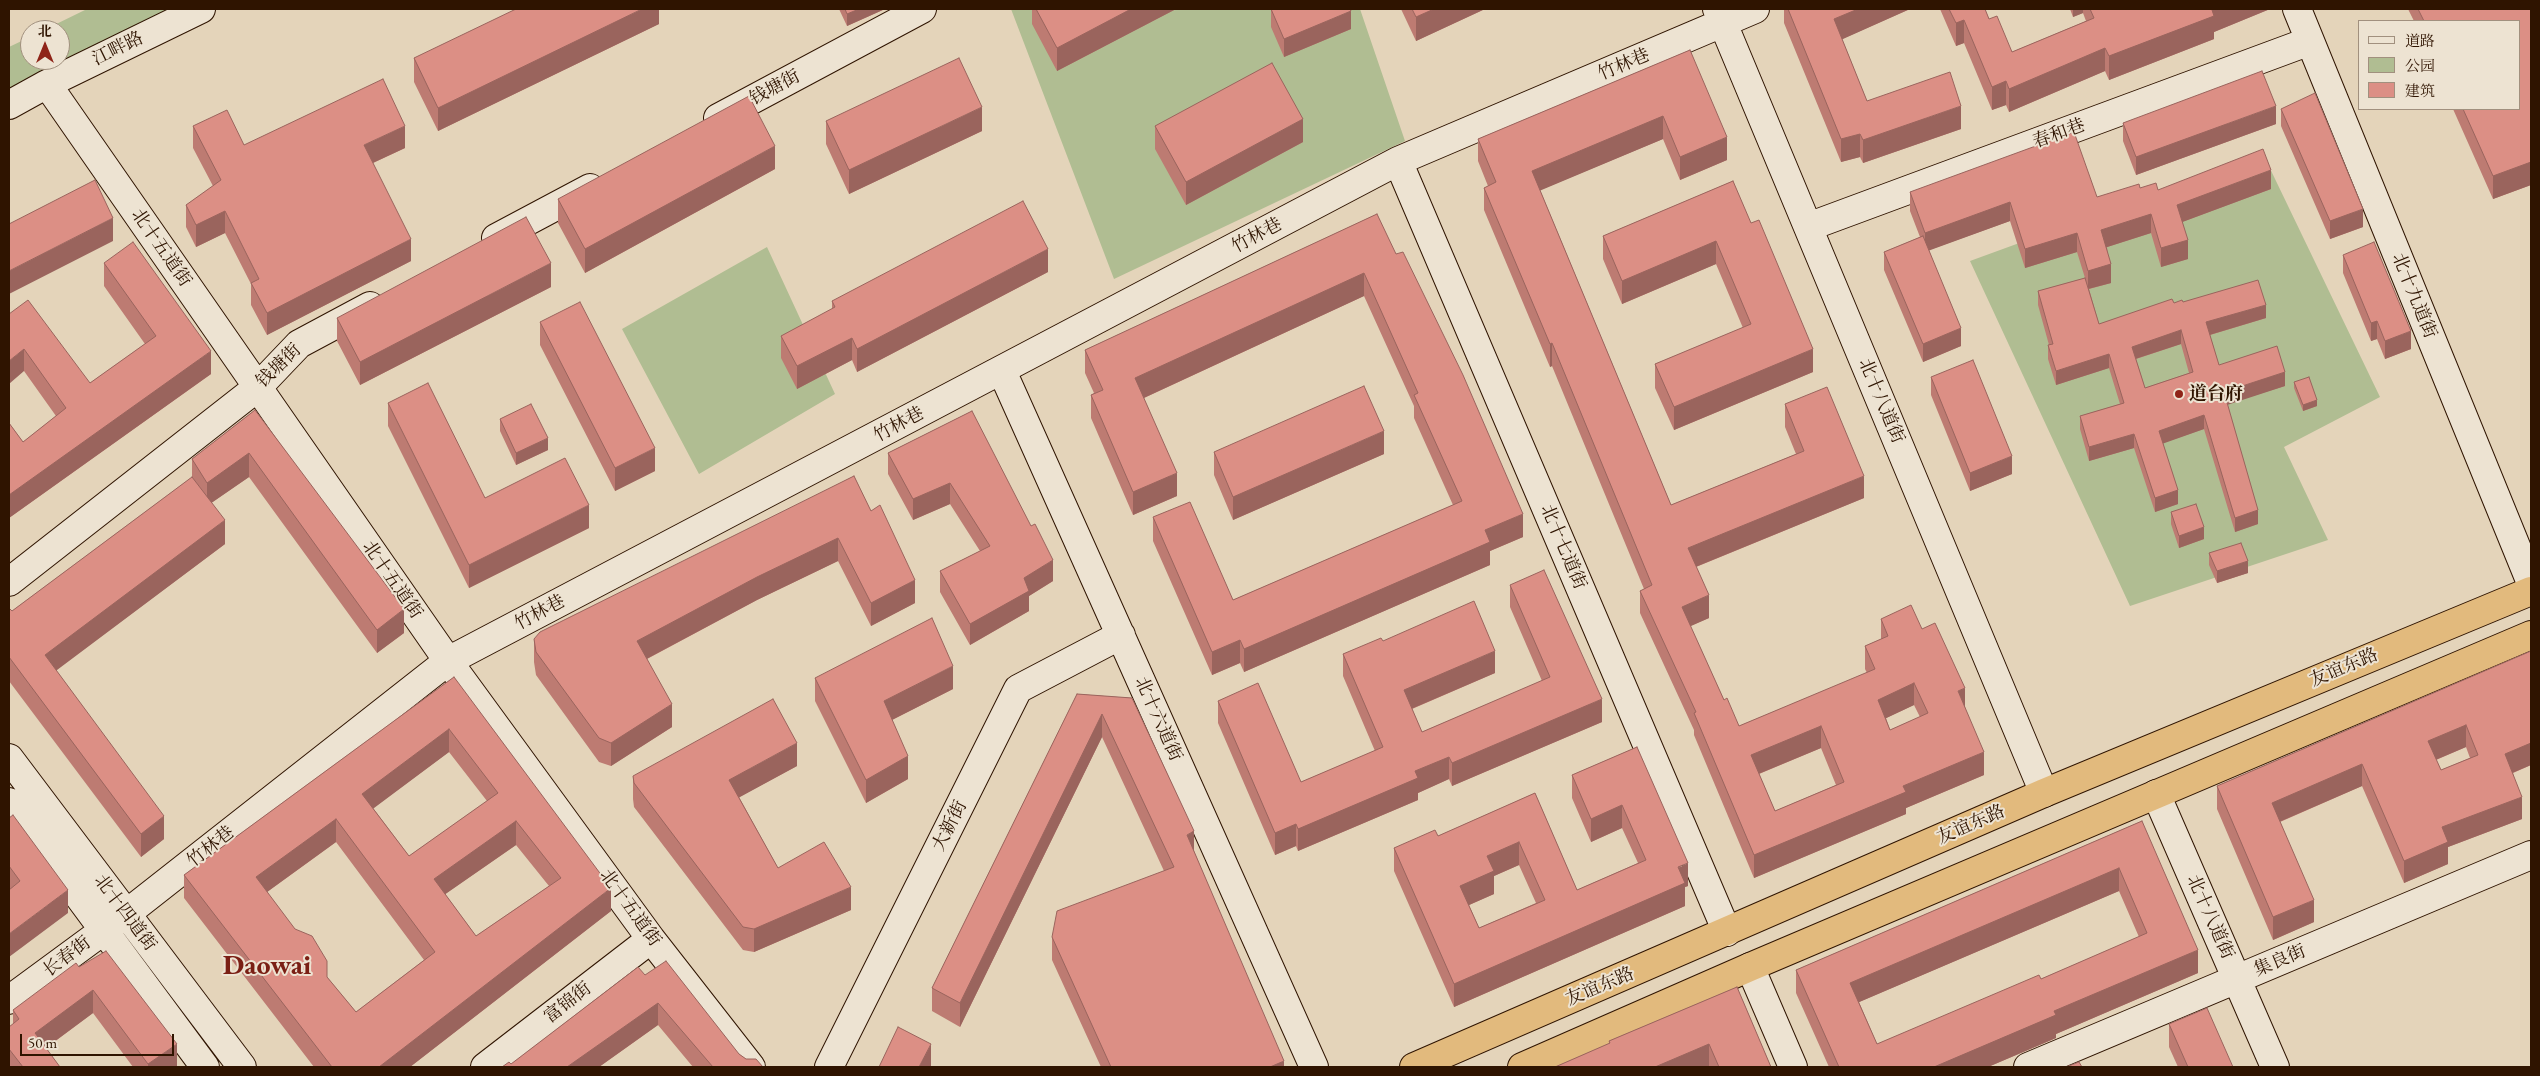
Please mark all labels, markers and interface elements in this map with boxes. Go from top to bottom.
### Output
north arrow [20,20,70,70]
legend [2358,20,2520,110]
text: 北 [38,22,52,40]
street label: 江畔路 [89,27,147,71]
text: 道路 [2405,31,2435,50]
street label: 竹林巷 [1595,45,1653,85]
text: 公园 [2405,56,2435,75]
street label: 钱塘街 [746,66,804,110]
text: 建筑 [2405,81,2435,100]
street label: 春和巷 [2030,115,2088,153]
street label: 北十五道街 [126,205,196,291]
street label: 竹林巷 [1228,214,1286,258]
street label: 北十九道街 [2387,250,2441,342]
street label: 钱塘街 [252,339,306,393]
street label: 北十八道街 [1853,355,1909,447]
place label: 道台府 [2189,383,2243,405]
marker: 道台府 [2173,388,2185,400]
street label: 竹林巷 [870,403,928,447]
street label: 北十七道街 [1535,501,1591,593]
street label: 北十五道街 [357,537,427,623]
street label: 竹林巷 [511,591,569,635]
street label: 友谊东路 [2307,644,2381,692]
street label: 北十六道街 [1130,673,1186,765]
street label: 大新街 [928,797,972,855]
street label: 友谊东路 [1934,800,2008,850]
street label: 竹林巷 [183,822,239,872]
street label: 北十五道街 [595,865,665,951]
street label: 北十四道街 [89,871,161,955]
street label: 北十八道街 [2182,871,2238,963]
street label: 长春街 [39,932,95,982]
street label: 集良街 [2251,941,2309,981]
district label: Daowai [223,949,311,983]
street label: 友谊东路 [1563,963,1637,1011]
street label: 富锦街 [540,978,596,1028]
scale bar [22,1024,176,1056]
text: 50 m [28,1033,57,1052]

